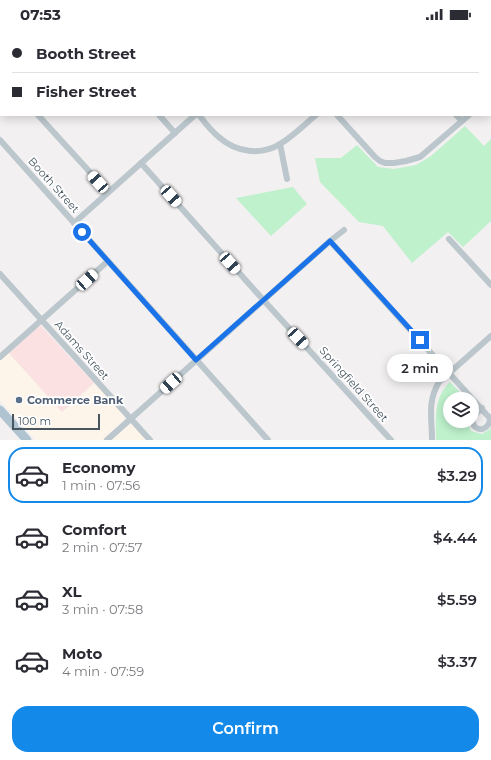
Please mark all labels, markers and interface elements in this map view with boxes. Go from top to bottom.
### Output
text: 07:53 [20,5,61,24]
text: Booth Street [36,44,136,63]
text: Fisher Street [36,82,137,101]
street label: Booth Street [25,154,83,216]
car [86,169,110,195]
car [159,183,183,209]
route start [73,223,91,241]
car [218,250,242,276]
car [74,268,100,292]
street label: Adams Street [52,317,113,383]
car [285,325,311,351]
route end [411,331,429,349]
street label: Springfield Street [317,343,392,425]
callout: 2 min [387,354,453,382]
text: 2 min [401,360,439,376]
car [158,371,184,395]
map controls [443,392,479,428]
button: layers [443,392,479,428]
place label: Commerce Bank [27,393,124,407]
marker: Commerce Bank [14,395,24,405]
scale bar [12,412,100,431]
text: 100 m [18,414,51,428]
icon: car [14,457,50,493]
text: Economy [62,458,135,477]
text: $3.29 [437,466,477,485]
text: 1 min · 07:56 [62,477,140,493]
icon: car [14,519,50,555]
text: Comfort [62,520,127,539]
text: $4.44 [433,528,477,547]
text: 2 min · 07:57 [62,539,142,555]
icon: car [14,581,50,617]
text: XL [62,582,81,601]
text: $5.59 [437,590,477,609]
text: 3 min · 07:58 [62,601,143,617]
icon: car [14,643,50,679]
text: Moto [62,644,102,663]
text: $3.37 [437,652,477,671]
text: 4 min · 07:59 [62,663,144,679]
button: Confirm [12,706,479,752]

